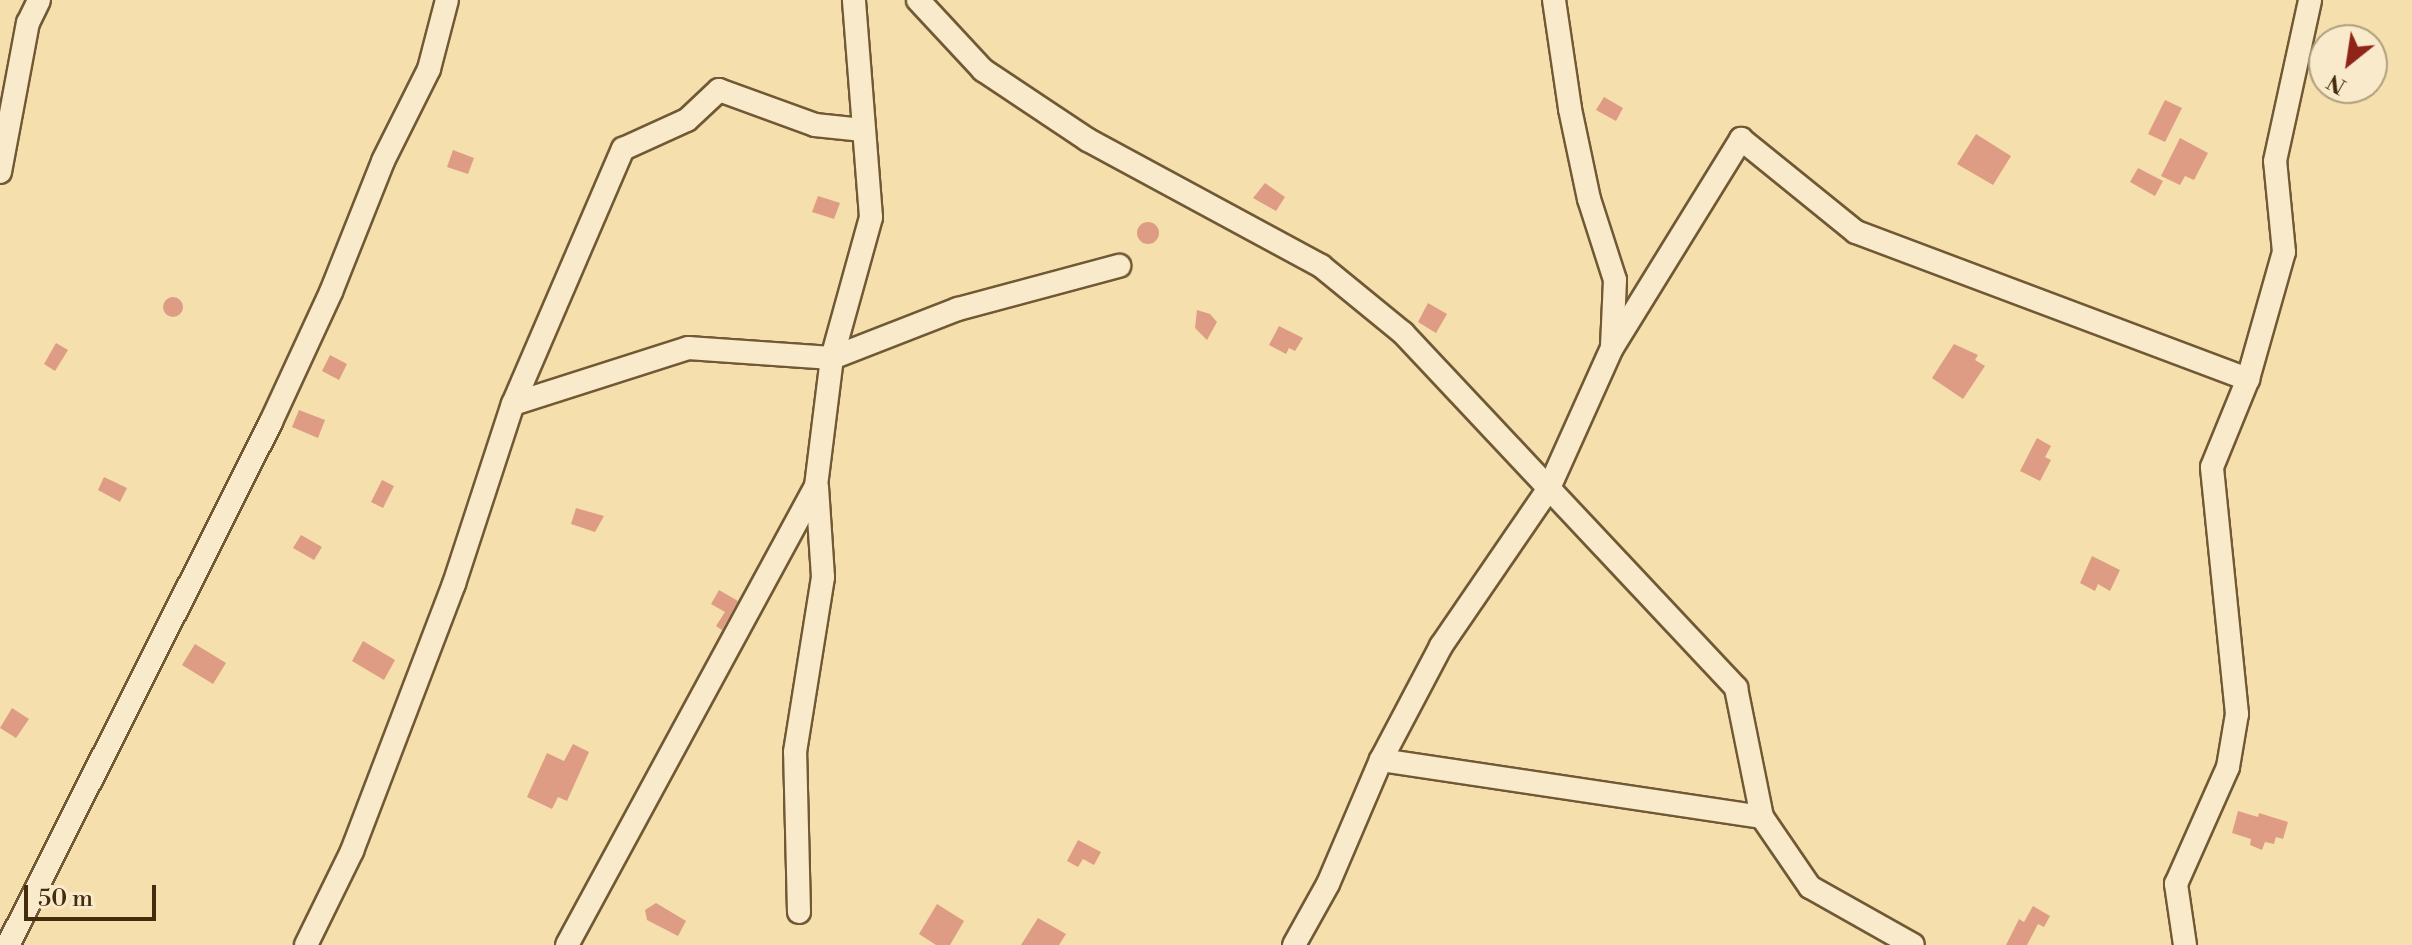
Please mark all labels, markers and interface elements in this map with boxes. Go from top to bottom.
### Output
north arrow [2308,24,2388,104]
text: N [2322,67,2351,100]
scale bar [28,869,160,919]
text: 50 m [38,884,93,914]

